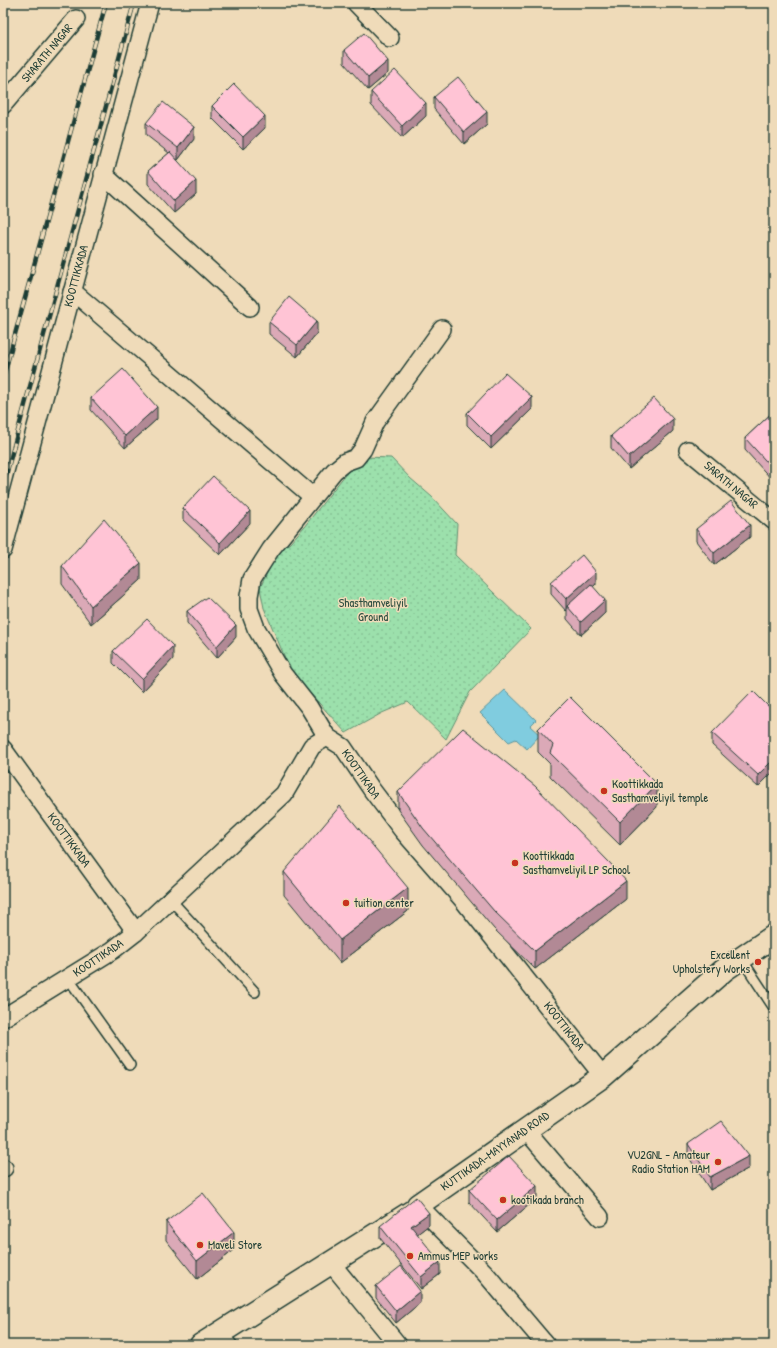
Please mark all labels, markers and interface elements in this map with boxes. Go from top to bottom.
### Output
street label: SHARATH NAGAR [17,19,76,86]
street label: KOOTTIKKADA [59,243,92,309]
street label: SARATH NAGAR [701,457,762,513]
park label: Shasthamveliyil Ground [339,594,408,625]
street label: KOOTTIKADA [338,745,385,802]
place label: Koottikkada Sasthamveliyil temple [612,775,708,806]
marker: Koottikkada Sasthamveliyil temple [599,786,609,796]
street label: KOOTTIKKADA [44,809,95,871]
place label: Koottikkada Sasthamveliyil LP School [523,847,631,878]
marker: Koottikkada Sasthamveliyil LP School [510,858,520,868]
place label: tuition center [354,894,414,911]
marker: tuition center [341,898,351,908]
street label: KOOTTIKADA [69,934,126,981]
place label: Excellent Upholstery Works [673,946,751,977]
marker: Excellent Upholstery Works [753,957,763,967]
street label: KOOTTIKADA [540,998,589,1054]
street label: KUTTIKADA-MAYYANAD ROAD [437,1106,553,1195]
place label: VU2GNL - Amateur Radio Station HAM [627,1146,710,1177]
marker: VU2GNL - Amateur Radio Station HAM [713,1157,723,1167]
place label: kootikada branch [511,1191,584,1208]
marker: kootikada branch [498,1195,508,1205]
place label: Maveli Store [208,1236,262,1253]
marker: Maveli Store [195,1240,205,1250]
place label: Ammus MEP works [418,1247,498,1264]
marker: Ammus MEP works [405,1251,415,1261]

